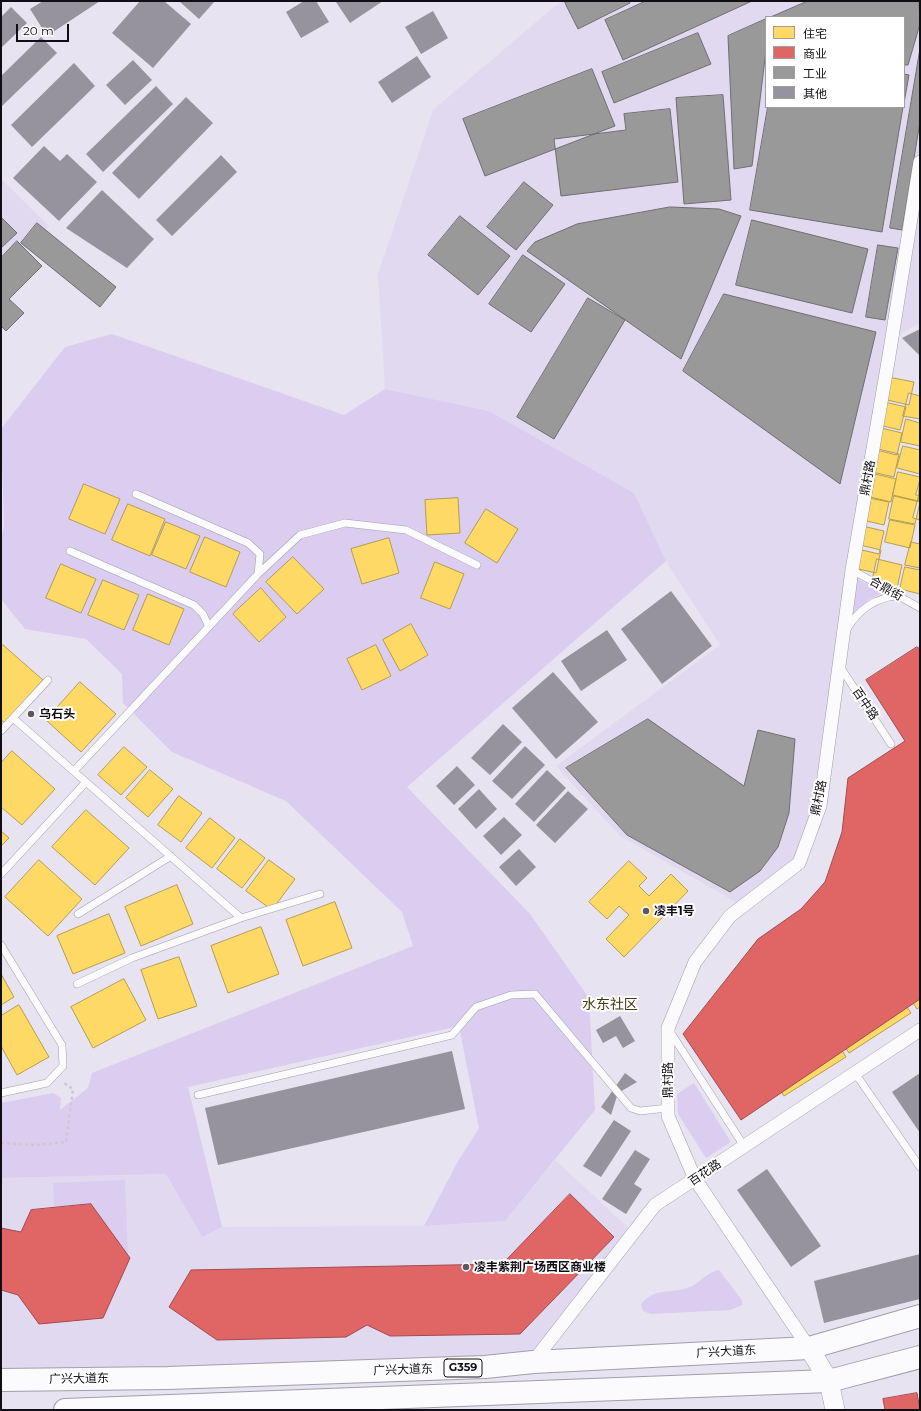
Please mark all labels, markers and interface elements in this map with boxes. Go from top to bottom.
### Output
scale bar [18,16,71,42]
legend [765,16,905,108]
text: 20 m [23,23,54,38]
text: 住宅 [803,26,827,41]
text: 商业 [803,46,827,61]
text: 工业 [803,66,827,81]
text: 其他 [803,86,827,101]
street label: 鼎村路 [858,459,878,497]
street label: 合鼎街 [867,574,905,604]
street label: 百中路 [849,685,881,723]
place label: 乌石头 [39,707,75,721]
marker: 乌石头 [26,709,36,719]
street label: 鼎村路 [808,779,830,817]
place label: 凌丰1号 [654,904,695,918]
marker: 凌丰1号 [641,906,651,916]
district label: 水东社区 [582,997,638,1013]
street label: 鼎村路 [661,1062,675,1098]
street label: 百花路 [686,1157,724,1189]
place label: 凌丰紫荆广场西区商业楼 [474,1260,606,1274]
marker: 凌丰紫荆广场西区商业楼 [461,1262,471,1272]
street label: 广兴大道东 [696,1343,756,1361]
road number: G359 [444,1359,482,1377]
street label: 广兴大道东 [373,1362,433,1378]
street label: 广兴大道东 [49,1371,109,1387]

